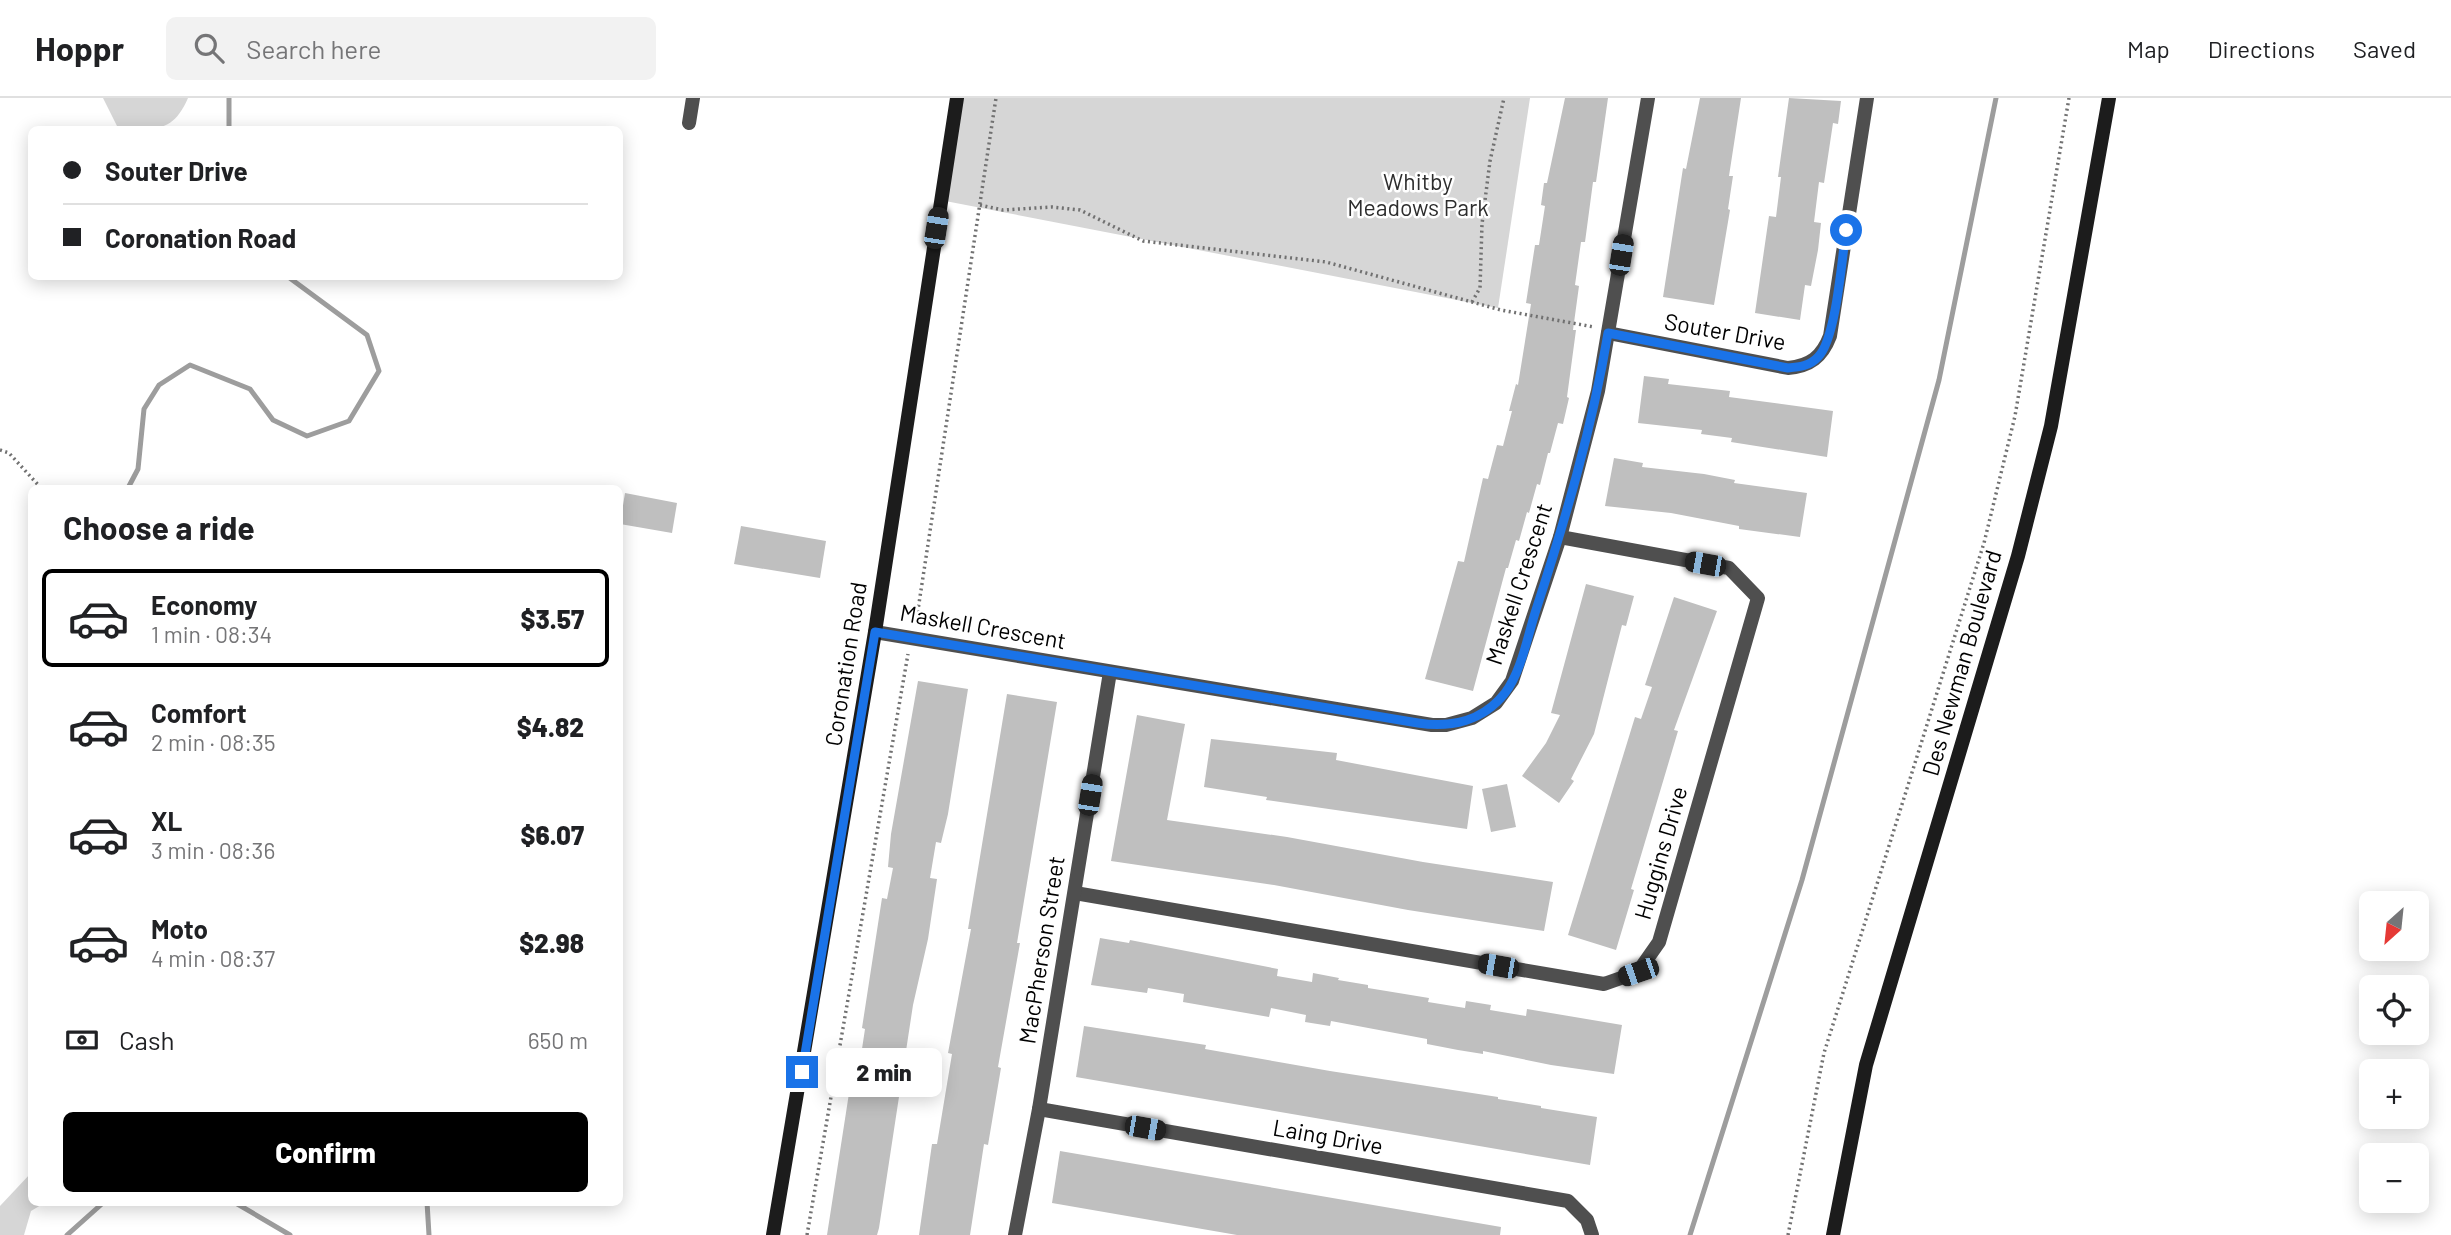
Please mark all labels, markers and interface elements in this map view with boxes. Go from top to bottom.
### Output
search box [166,17,656,80]
text: Hoppr [35,28,124,68]
icon: search [190,29,228,67]
text: Search here [246,33,381,64]
text: Map [2127,34,2170,63]
text: Directions [2208,34,2315,63]
text: Saved [2353,34,2416,63]
text: Souter Drive [105,155,248,186]
park label: Whitby Meadows Park [1347,167,1489,221]
car [923,206,950,250]
route start [1830,214,1862,246]
text: Coronation Road [105,222,296,253]
car [1608,233,1635,277]
street label: Souter Drive [1662,307,1788,355]
street label: Maskell Crescent [1479,499,1557,668]
text: Choose a ride [63,508,255,546]
street label: Des Newman Boulevard [1915,547,2007,779]
car [1683,550,1728,578]
street label: Coronation Road [818,580,872,748]
icon: car [67,587,130,650]
text: Economy [151,589,257,620]
street label: Maskell Crescent [898,598,1068,654]
text: $3.57 [521,603,584,634]
text: 1 min · 08:34 [151,620,272,648]
icon: car [67,695,130,758]
text: Comfort [151,697,247,728]
text: $4.82 [517,711,584,742]
text: 2 min · 08:35 [151,728,276,756]
car [1077,773,1104,817]
street label: Huggins Drive [1628,783,1692,923]
icon: car [67,803,130,866]
text: XL [151,805,182,836]
text: $6.07 [521,819,584,850]
text: 3 min · 08:36 [151,836,275,864]
street label: MacPherson Street [1012,854,1070,1046]
north arrow [2359,891,2429,961]
map controls [2359,891,2429,1213]
icon: car [67,911,130,974]
text: Moto [151,913,208,944]
text: $2.98 [519,927,584,958]
text: 4 min · 08:37 [151,944,275,972]
car [1476,952,1521,980]
car [1615,955,1662,989]
button: locate [2359,975,2429,1045]
icon: cash [63,1021,101,1059]
text: Cash [119,1024,174,1055]
text: 650 m [528,1026,588,1054]
callout: 2 min [826,1048,942,1096]
route end [786,1056,818,1088]
text: 2 min [856,1058,912,1086]
button: + [2359,1059,2429,1129]
button: Confirm [63,1112,588,1192]
street label: Laing Drive [1271,1113,1385,1159]
car [1123,1114,1168,1142]
button: − [2359,1143,2429,1213]

